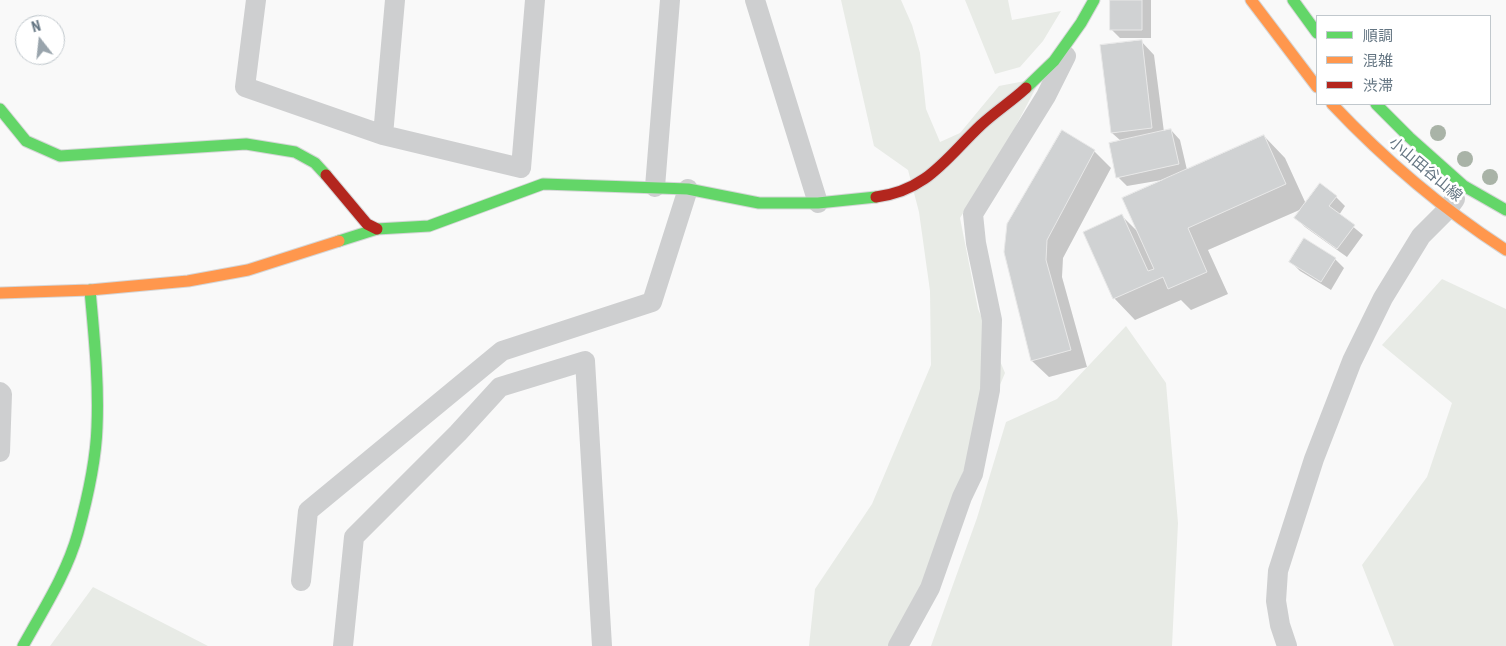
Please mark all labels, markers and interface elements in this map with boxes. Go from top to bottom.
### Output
north arrow [15,15,65,65]
legend [1316,15,1491,105]
text: N [30,18,42,35]
text: 順調 [1363,27,1393,45]
text: 混雑 [1363,52,1393,70]
text: 渋滞 [1363,77,1393,95]
street label: 小山田谷山線 [1385,134,1465,206]

